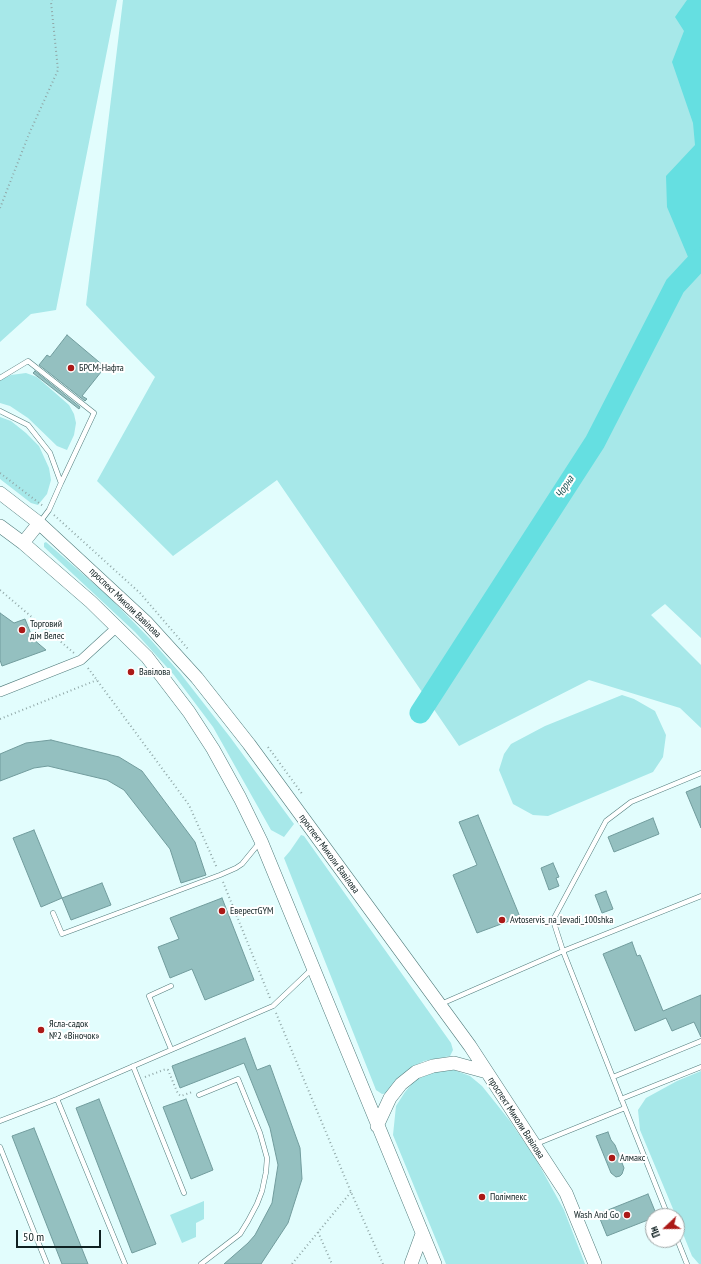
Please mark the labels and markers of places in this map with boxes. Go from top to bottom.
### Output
place label: БРСМ-Нафта [79,362,124,374]
marker: БРСМ-Нафта [66,363,76,373]
place label: Торговий дім Велес [30,618,64,642]
marker: Торговий дім Велес [17,625,27,635]
place label: Вавілова [139,666,170,678]
marker: Вавілова [126,667,136,677]
place label: ЕверестGYM [230,905,273,917]
marker: ЕверестGYM [217,906,227,916]
place label: Avtoservis_na_levadi_100shka [510,914,613,926]
marker: Avtoservis_na_levadi_100shka [497,915,507,925]
place label: Ясла-садок №2 «Віночок» [49,1018,99,1042]
marker: Ясла-садок №2 «Віночок» [36,1025,46,1035]
place label: Алмакс [620,1152,645,1164]
marker: Алмакс [607,1153,617,1163]
place label: Полімпекс [490,1191,527,1203]
marker: Полімпекс [477,1192,487,1202]
place label: Wash And Go [574,1209,619,1221]
marker: Wash And Go [622,1210,632,1220]

